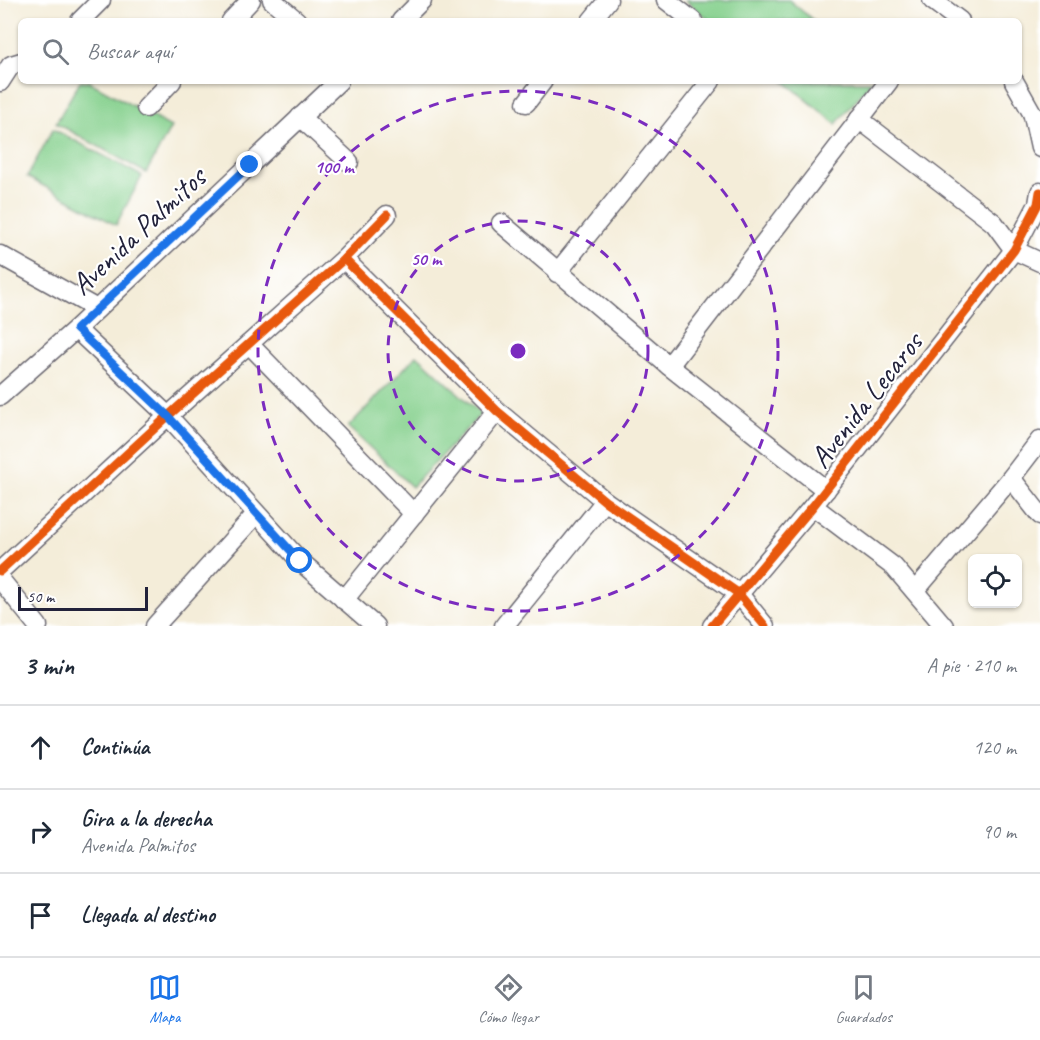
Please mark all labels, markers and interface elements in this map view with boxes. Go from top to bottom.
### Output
search box [18,18,1022,84]
icon: search [39,35,72,68]
text: Buscar aquí [87,37,173,65]
route end [236,151,262,177]
text: 100 m [315,156,355,178]
street label: Avenida Palmitos [63,157,215,303]
text: 50 m [411,248,443,270]
street label: Avenida Lecaros [801,322,933,475]
centre of rings [508,341,528,361]
route start [286,547,312,573]
map controls [968,554,1022,608]
button: locate [968,554,1022,608]
scale bar [18,584,148,612]
text: 50 m [27,587,54,607]
text: 3 min [24,649,74,682]
text: A pie · 210 m [927,653,1016,678]
icon: ahead [24,731,57,764]
text: Continúa [81,733,149,761]
text: 120 m [973,735,1016,760]
text: Gira a la derecha [81,805,212,833]
icon: right [24,815,57,848]
text: 90 m [982,819,1016,844]
text: Avenida Palmitos [81,833,195,858]
icon: arrive [24,899,57,932]
text: Llegada al destino [81,901,215,929]
tab: Mapa [148,971,181,1027]
tab: Cómo llegar [478,971,539,1027]
tab: Guardados [835,971,892,1027]

